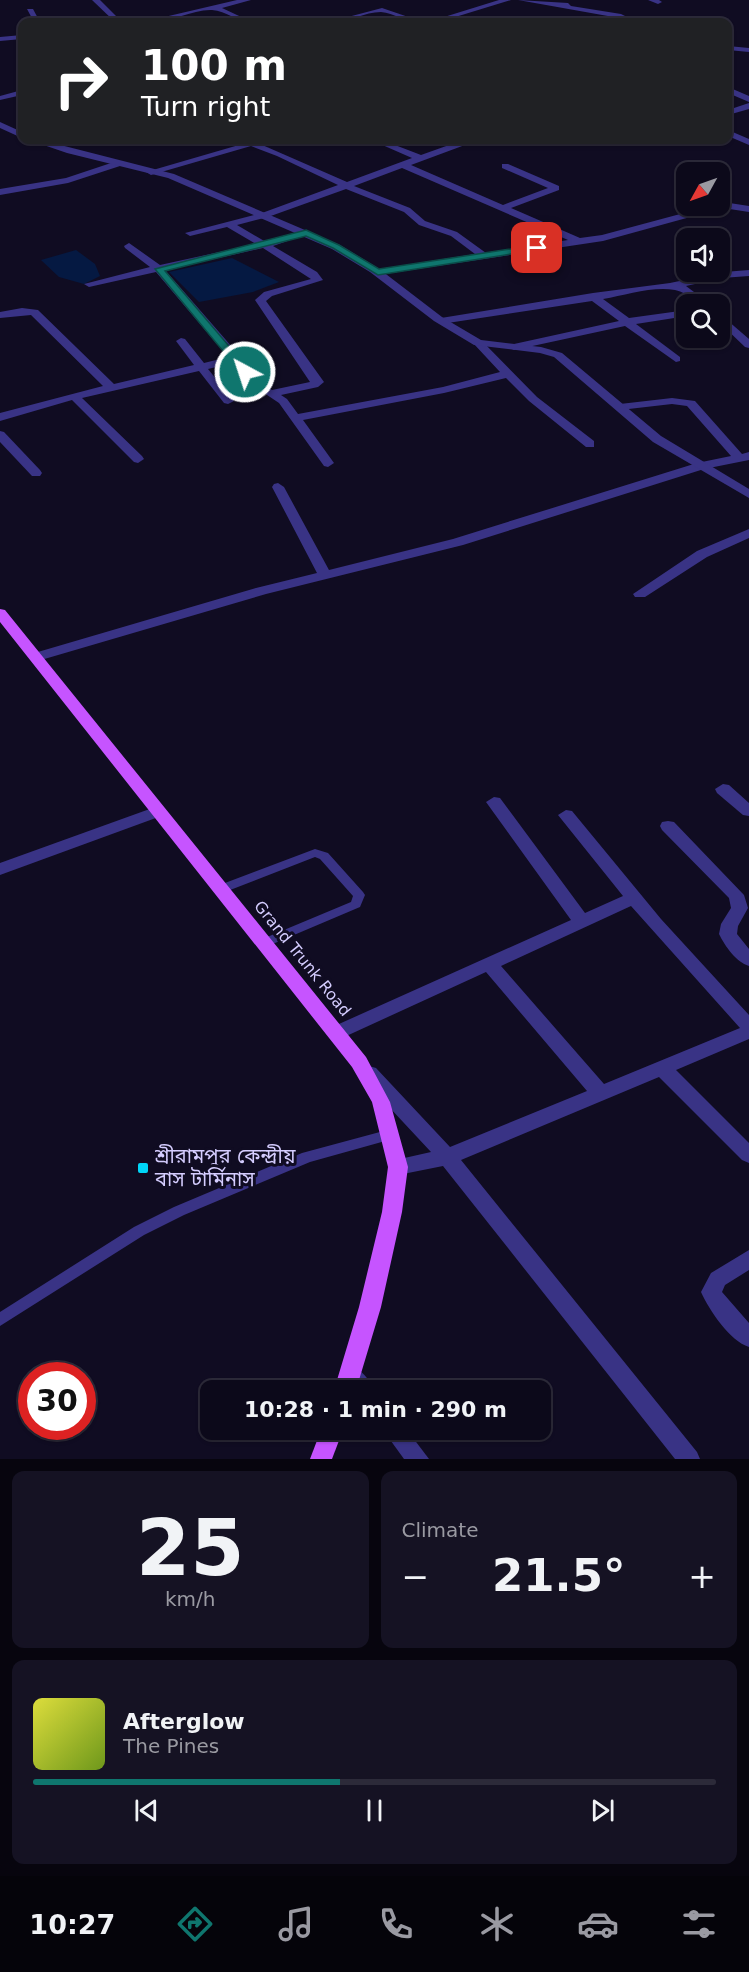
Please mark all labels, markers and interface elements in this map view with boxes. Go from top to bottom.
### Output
text: 100 m [141,41,287,90]
icon: right [42,42,120,120]
text: Turn right [141,91,270,122]
north arrow [676,162,730,216]
map controls [676,162,730,348]
pin [511,222,562,273]
button: sound [676,228,730,282]
icon: arrive [520,231,553,264]
button: search [676,294,730,348]
position arrow [213,340,277,404]
street label: Grand Trunk Road [250,897,355,1020]
place label: শ্রীরামপুর কেন্দ্রীয় বাস টার্মিনাস [154,1144,296,1191]
marker: শ্রীরামপুর কেন্দ্রীয় বাস টার্মিনাস [136,1161,150,1175]
speed limit sign: 30 [18,1362,96,1440]
text: 10:28 · 1 min · 290 m [244,1397,507,1422]
text: 25 [136,1503,245,1593]
text: Climate [402,1518,478,1542]
text: 21.5° [492,1549,626,1602]
text: − [402,1557,429,1596]
text: + [688,1557,716,1596]
text: km/h [165,1587,215,1611]
text: Afterglow [123,1709,245,1734]
text: The Pines [123,1734,219,1758]
icon: previous [130,1794,163,1827]
icon: pause [358,1794,391,1827]
icon: next [586,1794,619,1827]
icon: directions [174,1903,216,1945]
icon: music [275,1903,317,1945]
icon: phone [375,1903,417,1945]
icon: climate [476,1903,518,1945]
icon: car [577,1903,619,1945]
icon: filters [678,1903,720,1945]
text: 10:27 [29,1909,115,1940]

